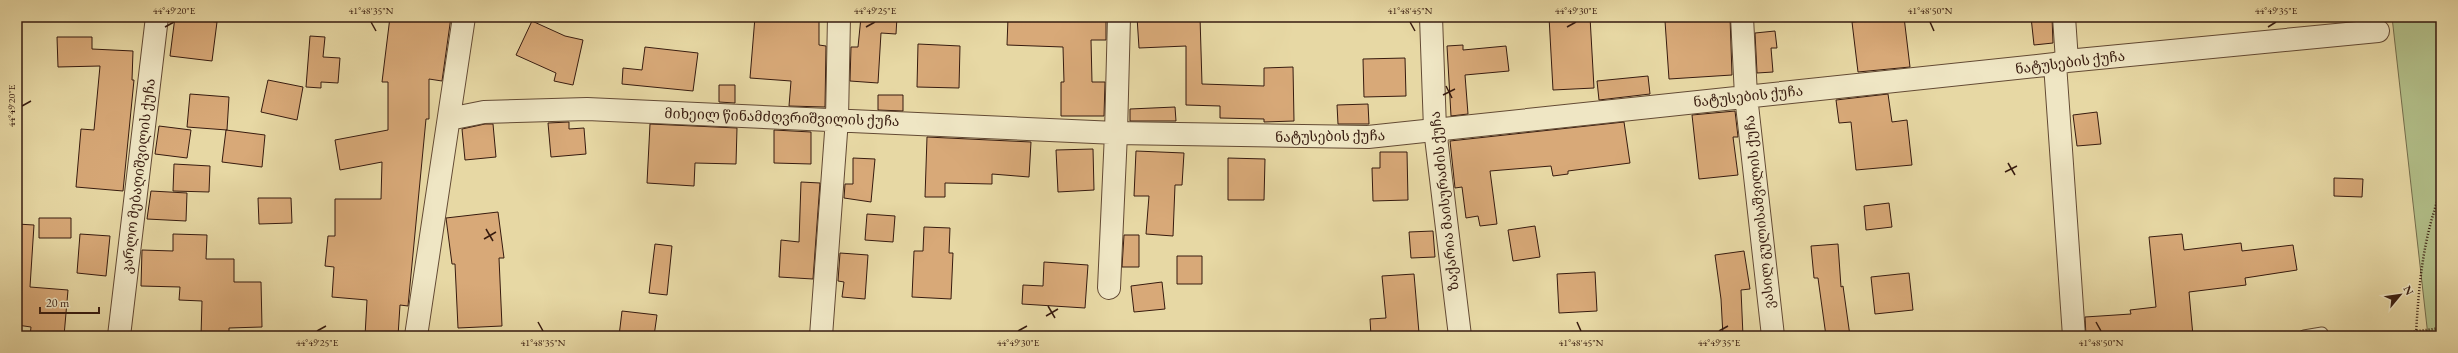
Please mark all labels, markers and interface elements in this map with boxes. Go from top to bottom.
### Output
text: 44°49'20"E [153,4,196,17]
text: 41°48'35"N [349,4,394,17]
text: 44°49'25"E [854,4,897,17]
text: 41°48'45"N [1388,4,1433,17]
text: 44°49'30"E [1555,4,1598,17]
text: 41°48'50"N [1908,4,1953,17]
text: 44°49'35"E [2255,4,2298,17]
street label: ნატუსების ქუჩა [2014,46,2126,78]
street label: კარლო მებაღიშვილის ქუჩა [117,77,159,275]
street label: ნატუსების ქუჩა [1692,81,1804,111]
text: 44°49'20"E [5,84,18,127]
street label: მიხეილ წინამძღვრიშვილის ქუჩა [664,104,900,130]
street label: ზაქარია მაისურაძის ქუჩა [1426,110,1462,292]
street label: ვასილ გულისაშვილის ქუჩა [1740,114,1778,310]
street label: ნატუსების ქუჩა [1275,126,1385,146]
north arrow [2380,275,2420,315]
text: N [2400,283,2417,298]
scale bar [40,289,99,315]
text: 20 m [46,295,70,311]
text: 44°49'25"E [296,336,339,349]
text: 41°48'35"N [521,336,566,349]
text: 44°49'30"E [997,336,1040,349]
text: 41°48'45"N [1559,336,1604,349]
text: 44°49'35"E [1698,336,1741,349]
text: 41°48'50"N [2079,336,2124,349]

